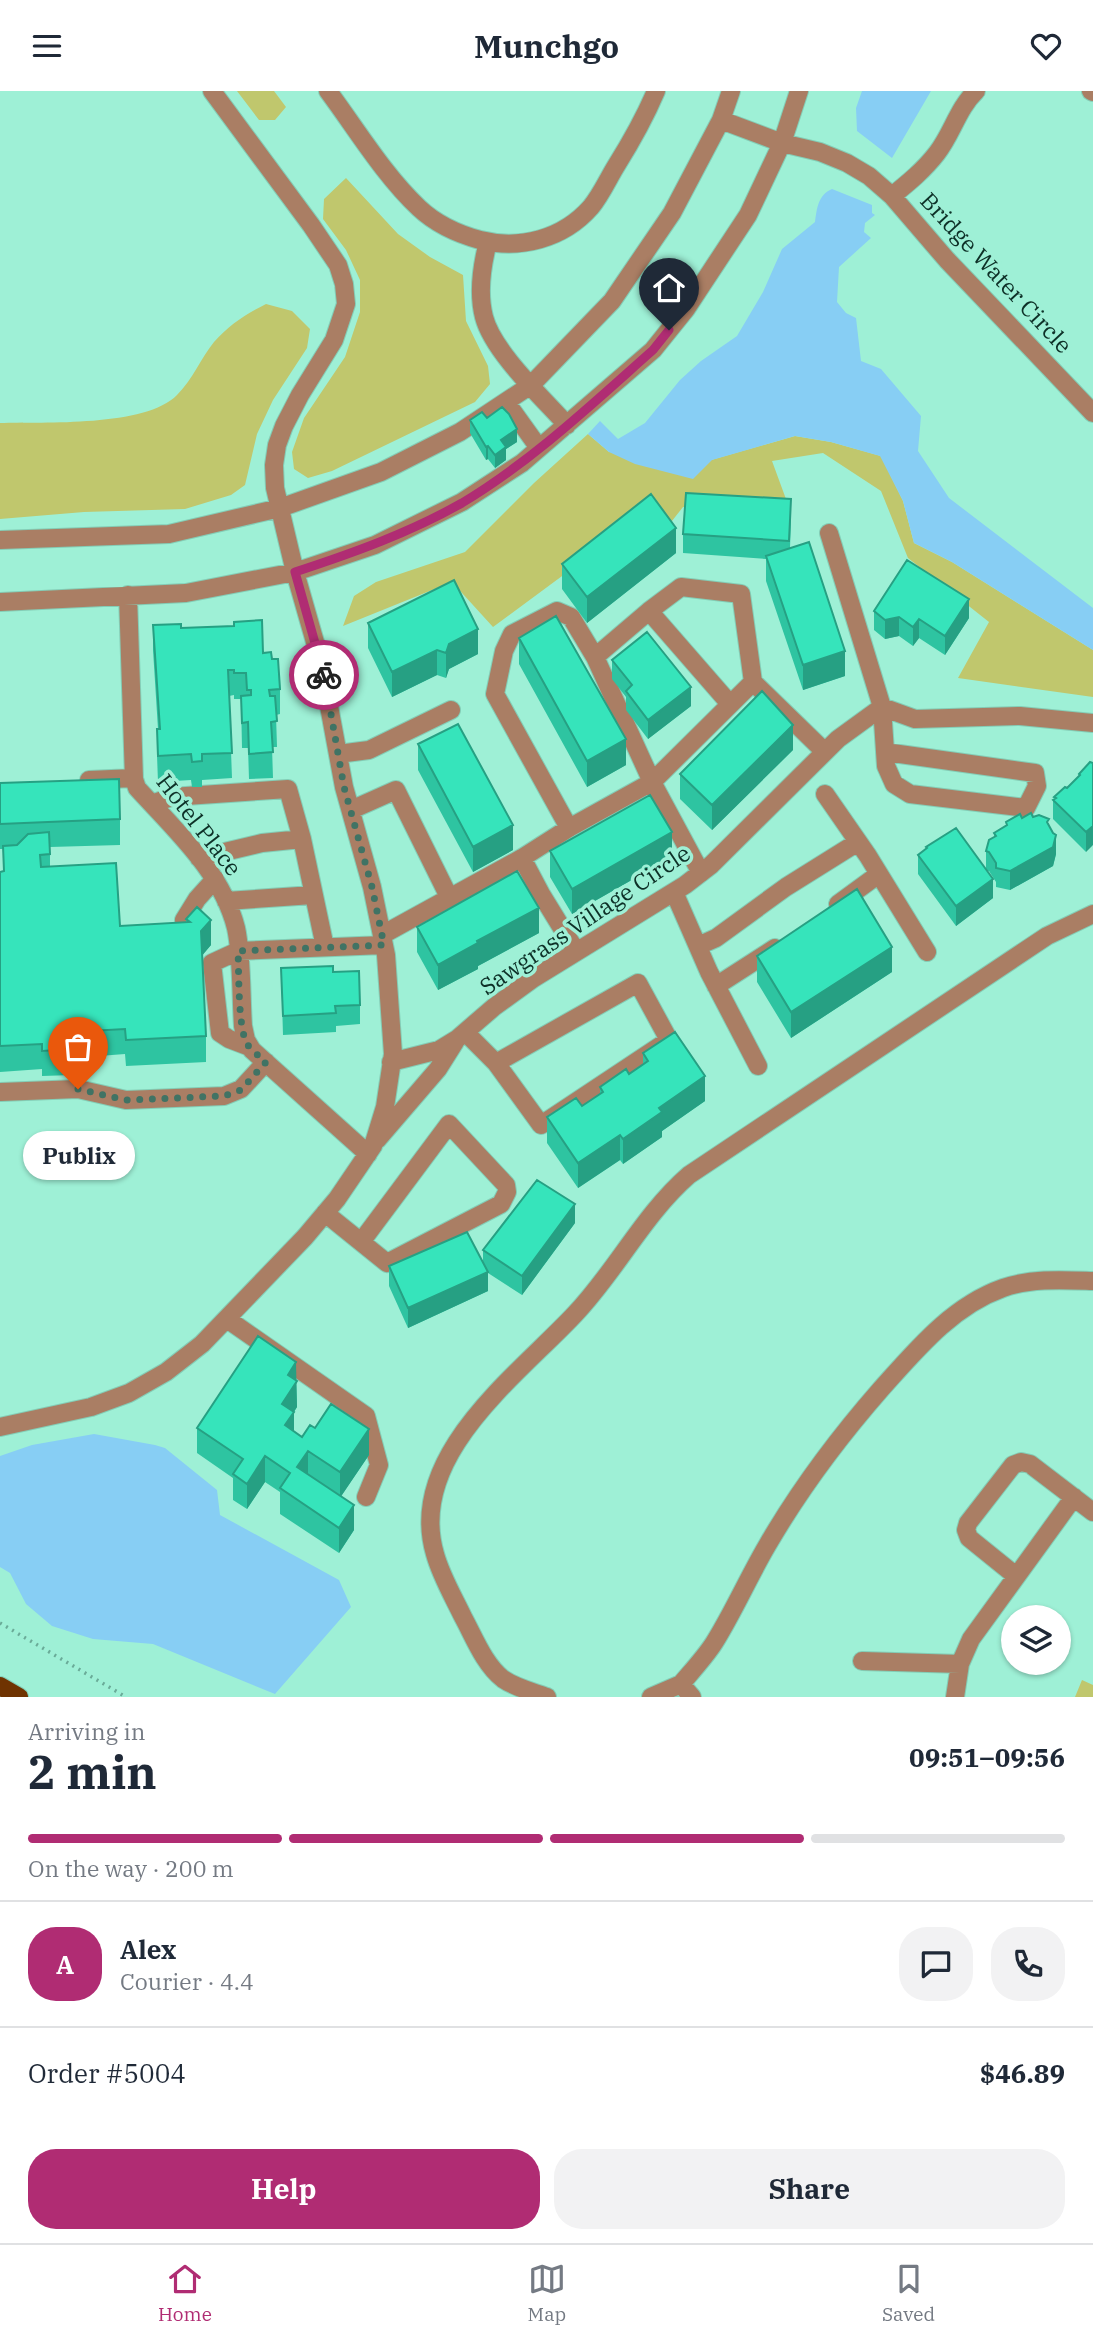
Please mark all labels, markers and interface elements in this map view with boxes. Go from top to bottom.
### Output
text: Munchgo [474,25,619,67]
icon: menu [28,27,66,65]
icon: heart [1027,27,1065,65]
street label: Bridge Water Circle [914,185,1079,359]
pin [639,258,699,330]
icon: home [650,269,688,307]
courier [289,640,359,710]
icon: bike [305,656,343,694]
street label: Hotel Place [151,767,249,882]
street label: Sawgrass Village Circle [473,837,696,1001]
pin [48,1017,108,1089]
icon: bag [59,1028,97,1066]
callout: Publix [22,1131,134,1180]
text: Publix [42,1140,116,1170]
map controls [1001,1605,1071,1675]
button: layers [1001,1605,1071,1675]
text: Arriving in [28,1716,145,1746]
text: 09:51–09:56 [909,1740,1065,1774]
text: 2 min [28,1742,157,1802]
text: On the way · 200 m [28,1853,234,1883]
button: chat [899,1927,973,2001]
button: phone [991,1927,1065,2001]
text: Alex [120,1932,176,1966]
text: A [56,1947,74,1981]
text: Courier · 4.4 [120,1966,254,1996]
text: Order #5004 [28,2056,186,2090]
text: $46.89 [980,2056,1065,2090]
button: Help [28,2149,540,2229]
button: Share [554,2149,1065,2229]
tab: Home [158,2260,212,2326]
tab: Map [528,2260,566,2326]
tab: Saved [882,2260,935,2326]

